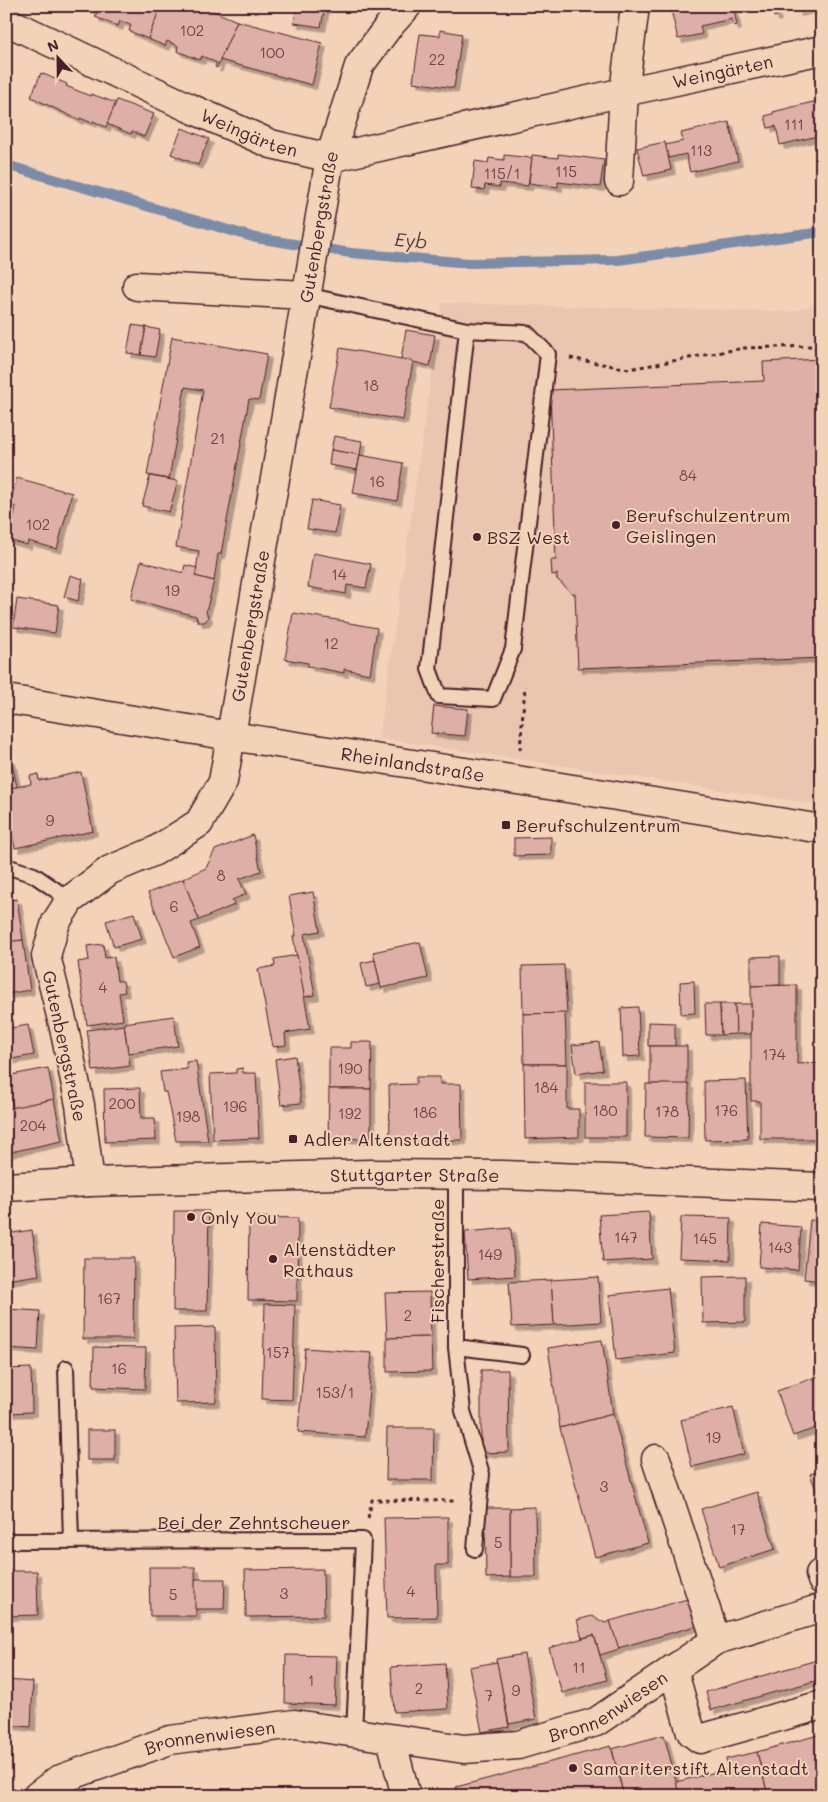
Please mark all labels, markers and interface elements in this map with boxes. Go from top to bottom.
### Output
house number: 102 [180,20,204,40]
north arrow [32,32,82,82]
text: N [44,35,61,56]
house number: 100 [259,42,285,62]
house number: 22 [429,49,445,69]
street label: Weingärten [670,49,775,93]
street label: Weingärten [197,102,300,162]
house number: 111 [784,114,804,134]
house number: 113 [690,140,712,160]
street label: Gutenbergstraße [293,147,344,305]
house number: 115 [555,161,577,181]
house number: 115/1 [484,163,520,183]
water label: Eyb [394,226,428,254]
house number: 18 [363,375,379,395]
house number: 21 [210,428,226,448]
house number: 84 [679,465,697,485]
house number: 16 [369,471,385,491]
place label: Berufschulzentrum Geislingen [626,503,790,548]
house number: 102 [26,514,50,534]
marker: Berufschulzentrum Geislingen [610,519,622,531]
place label: BSZ West [487,525,570,549]
marker: BSZ West [471,531,483,543]
street label: Gutenbergstraße [225,548,275,704]
house number: 14 [331,564,347,584]
house number: 19 [164,580,180,600]
house number: 12 [323,633,339,653]
street label: Rheinlandstraße [339,741,486,787]
house number: 9 [46,810,55,830]
place label: Berufschulzentrum [516,813,680,837]
marker: Berufschulzentrum [500,819,512,831]
house number: 8 [216,865,226,885]
house number: 6 [169,896,179,916]
street label: Gutenbergstraße [37,968,93,1124]
house number: 4 [99,977,108,997]
house number: 174 [762,1044,786,1064]
house number: 190 [338,1058,362,1078]
house number: 184 [534,1077,558,1097]
house number: 200 [109,1093,135,1113]
house number: 196 [223,1096,247,1116]
house number: 180 [592,1100,618,1120]
house number: 176 [714,1100,738,1120]
house number: 178 [655,1101,679,1121]
house number: 186 [413,1102,437,1122]
house number: 192 [338,1103,362,1123]
house number: 198 [176,1106,200,1126]
house number: 204 [20,1115,46,1135]
place label: Adler Altenstadt [303,1127,451,1151]
marker: Adler Altenstadt [287,1133,299,1145]
street label: Stuttgarter Straße [330,1162,499,1187]
street label: Fischerstraße [425,1199,449,1323]
place label: Only You [201,1205,277,1229]
marker: Only You [185,1211,197,1223]
house number: 147 [614,1227,638,1247]
house number: 145 [693,1228,717,1248]
place label: Altenstädter Rathaus [283,1237,396,1282]
house number: 143 [768,1237,792,1257]
house number: 149 [478,1244,502,1264]
marker: Altenstädter Rathaus [267,1253,279,1265]
house number: 167 [97,1288,121,1308]
house number: 2 [404,1305,412,1325]
house number: 157 [266,1342,290,1362]
house number: 16 [111,1358,127,1378]
house number: 153/1 [316,1382,354,1402]
house number: 19 [705,1427,721,1447]
house number: 3 [600,1476,609,1496]
street label: Bei der Zehntscheuer [158,1510,350,1534]
house number: 17 [730,1519,746,1539]
house number: 5 [494,1532,502,1552]
house number: 4 [407,1581,416,1601]
house number: 3 [280,1583,289,1603]
house number: 5 [169,1584,177,1604]
house number: 11 [572,1657,586,1677]
street label: Bronnenwiesen [546,1665,672,1747]
house number: 1 [308,1670,314,1690]
house number: 2 [415,1678,423,1698]
house number: 9 [512,1680,521,1700]
house number: 7 [485,1685,493,1705]
street label: Bronnenwiesen [141,1715,277,1760]
place label: Samariterstift Altenstadt [583,1756,809,1780]
marker: Samariterstift Altenstadt [567,1762,579,1774]

